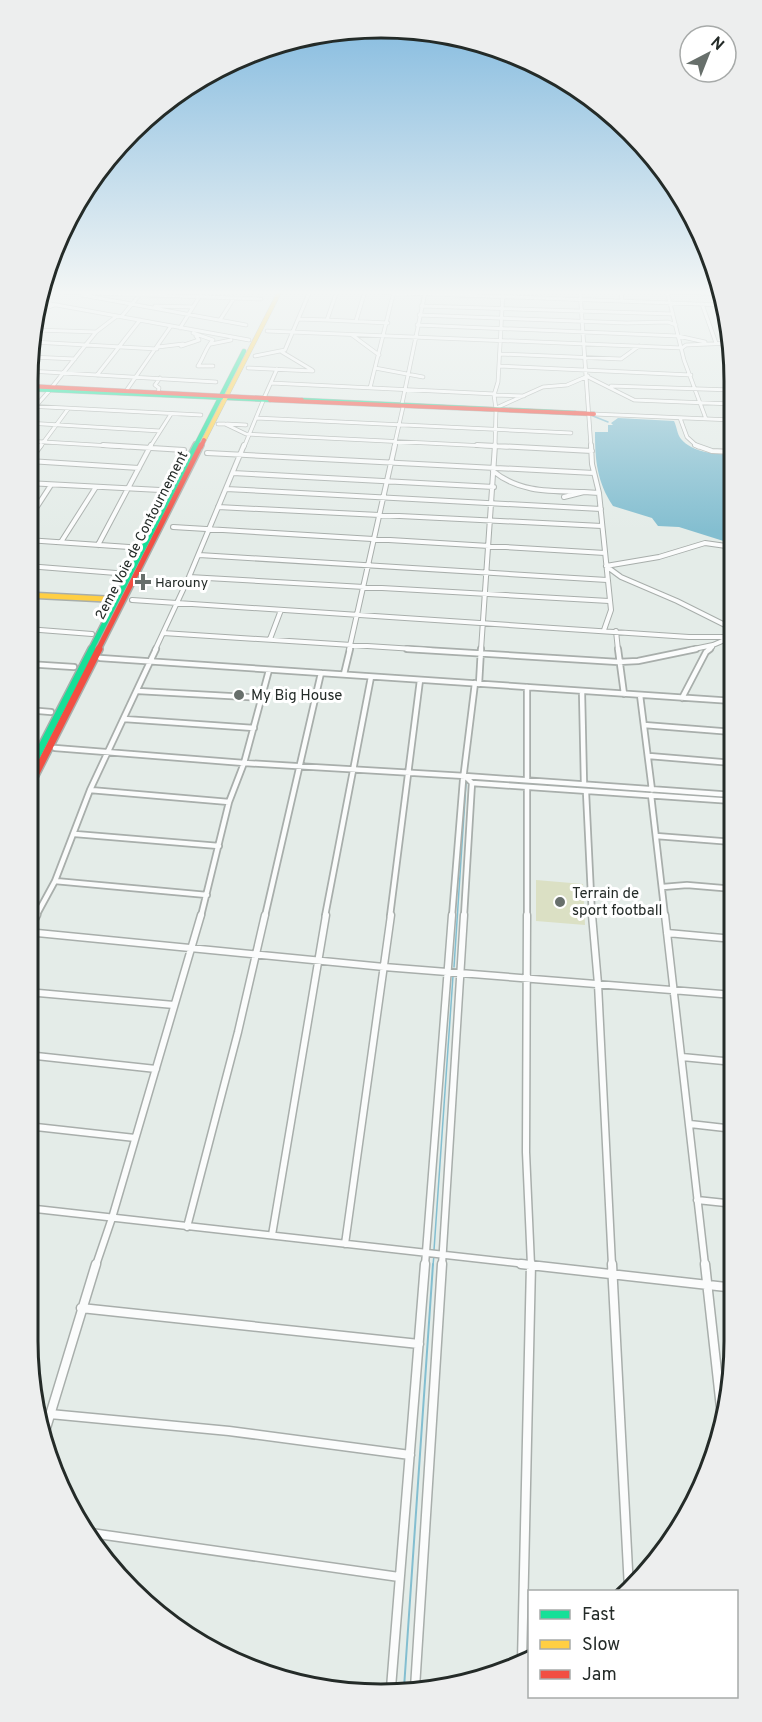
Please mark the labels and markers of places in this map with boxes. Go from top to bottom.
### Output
marker: Harouny [136,575,150,589]
place label: Harouny [155,575,208,592]
place label: My Big House [251,687,342,706]
marker: My Big House [232,688,246,702]
place label: Terrain de sport football [572,885,663,921]
marker: Terrain de sport football [553,895,567,909]

